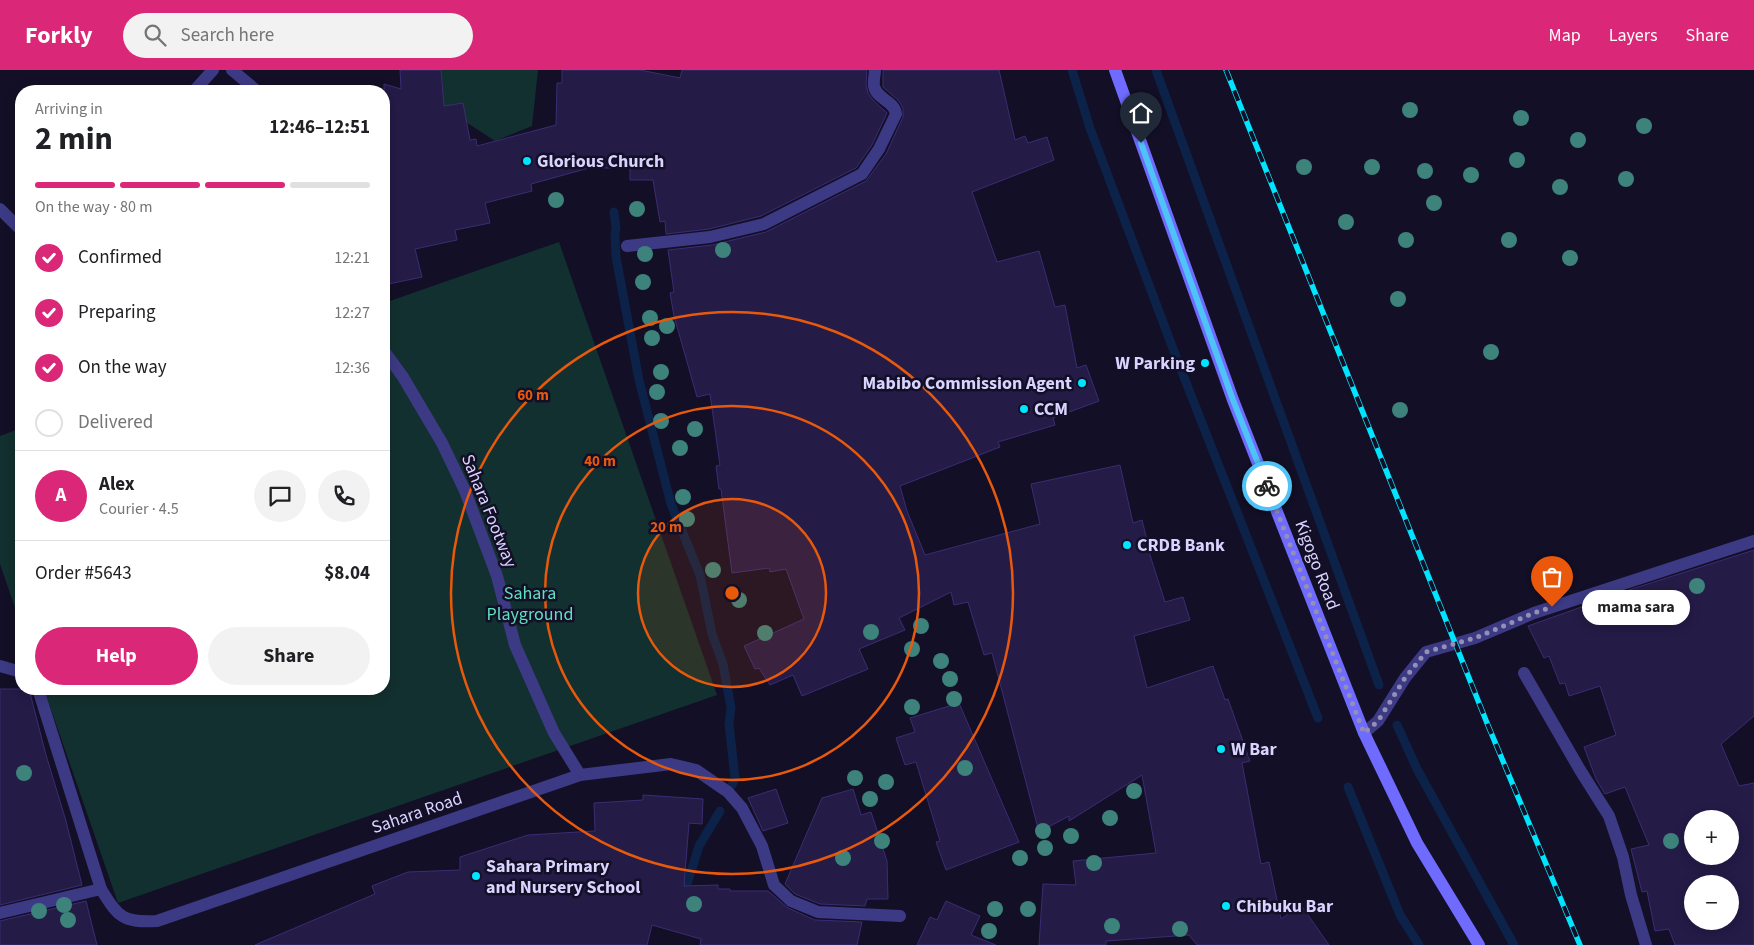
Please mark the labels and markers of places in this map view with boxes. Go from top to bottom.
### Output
pin [1120,92,1162,143]
place label: Glorious Church [537,149,664,174]
marker: Glorious Church [521,155,533,167]
place label: W Parking [1115,351,1195,376]
marker: W Parking [1199,357,1211,369]
place label: Mabibo Commission Agent [862,371,1072,396]
marker: Mabibo Commission Agent [1076,377,1088,389]
place label: CCM [1034,397,1068,422]
marker: CCM [1018,403,1030,415]
place label: CRDB Bank [1137,533,1225,558]
marker: CRDB Bank [1121,539,1133,551]
pin [1531,556,1573,607]
centre of rings [723,584,741,602]
callout: mama sara [1582,590,1690,624]
place label: W Bar [1231,737,1278,762]
marker: W Bar [1215,743,1227,755]
place label: Sahara Primary and Nursery School [486,854,640,900]
marker: Sahara Primary and Nursery School [470,870,482,882]
place label: Chibuku Bar [1236,894,1334,919]
marker: Chibuku Bar [1220,900,1232,912]

